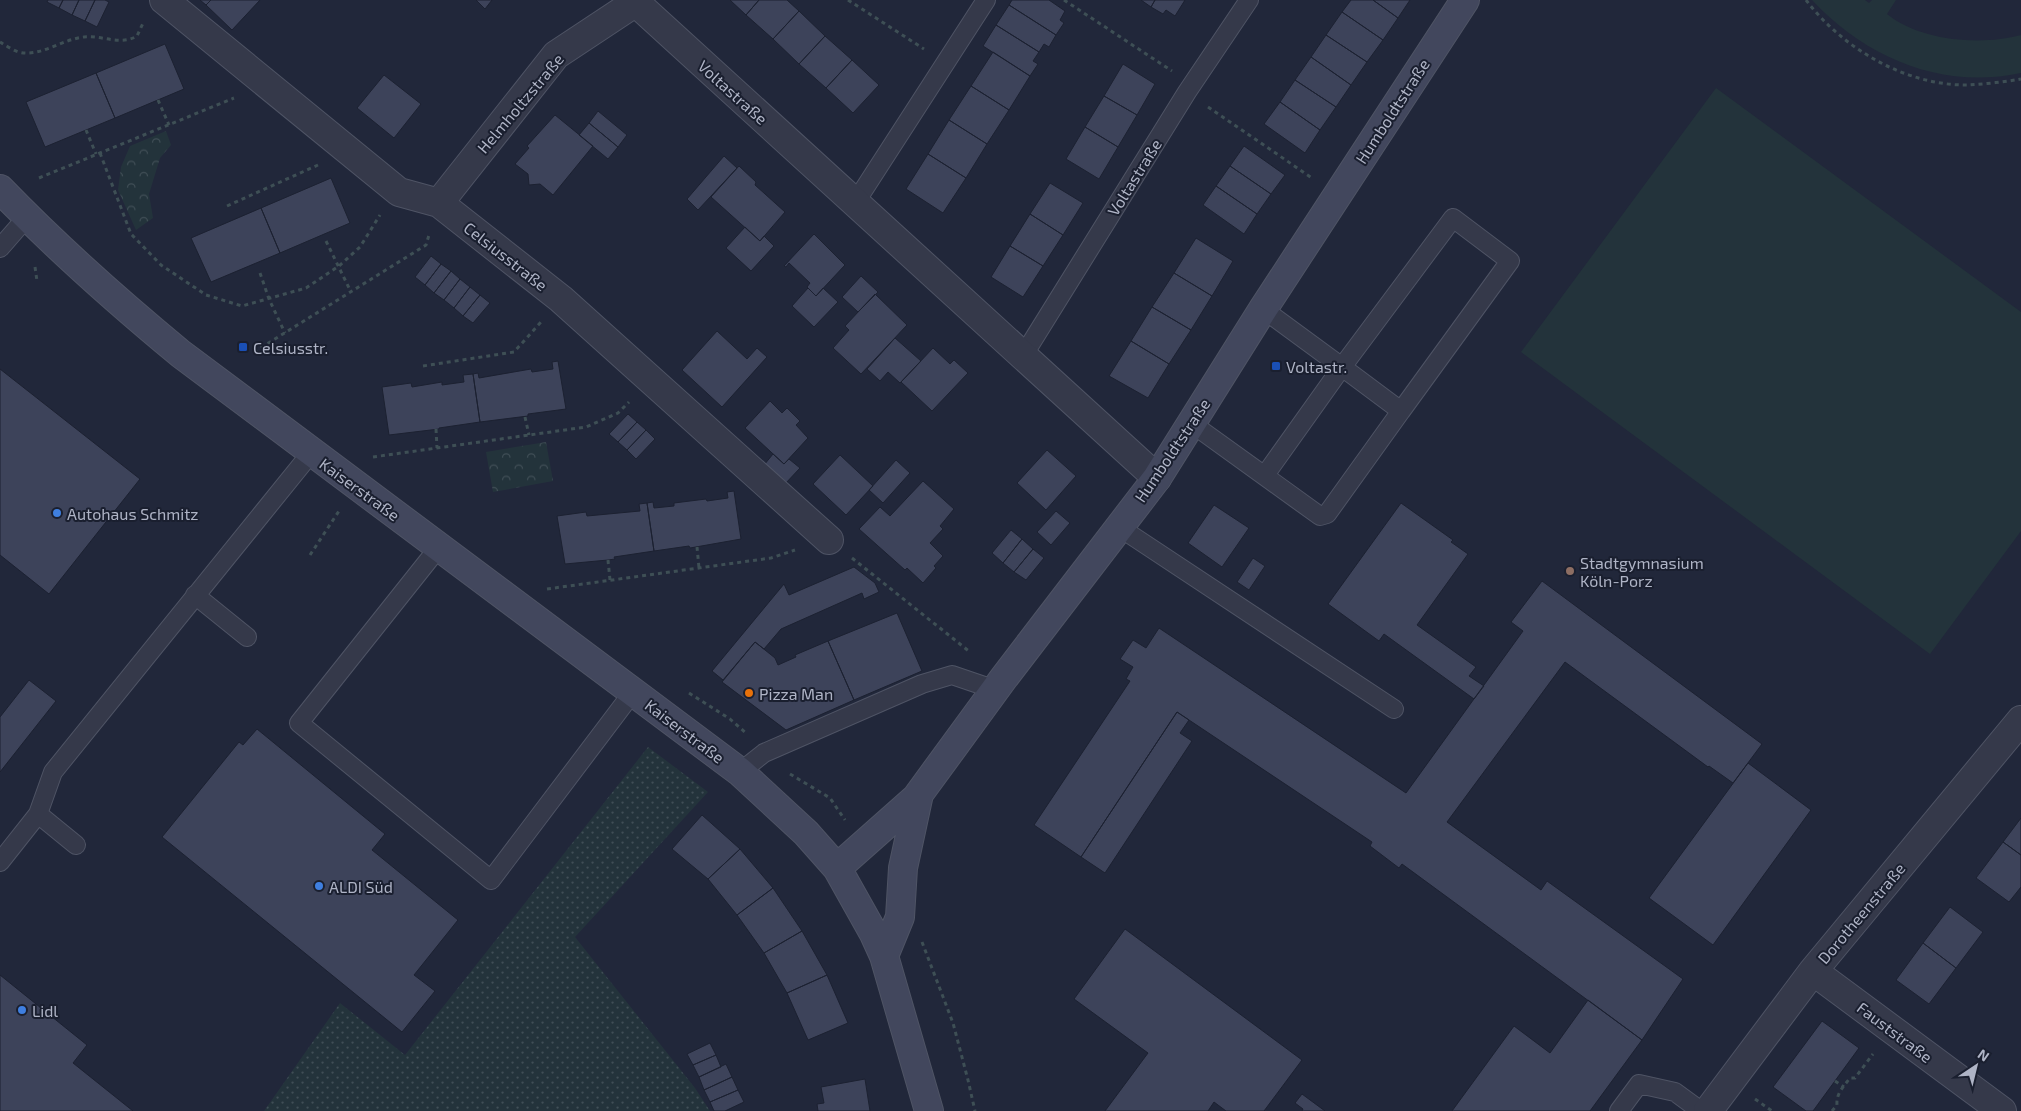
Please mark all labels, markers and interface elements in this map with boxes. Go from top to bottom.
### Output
street label: Helmholtzstraße [473,49,567,157]
street label: Humboldtstraße [1351,55,1433,167]
street label: Voltastraße [694,56,772,128]
street label: Voltastraße [1103,135,1165,219]
street label: Celsiusstraße [461,218,551,294]
place label: Celsiusstr. [253,338,328,357]
marker: Celsiusstr. [237,341,249,353]
place label: Voltastr. [1286,357,1347,376]
marker: Voltastr. [1270,360,1282,372]
street label: Humboldtstraße [1130,395,1214,505]
street label: Kaiserstraße [316,454,404,524]
place label: Autohaus Schmitz [67,504,199,523]
marker: Autohaus Schmitz [51,507,63,519]
place label: Stadtgymnasium Köln-Porz [1580,553,1704,590]
marker: Stadtgymnasium Köln-Porz [1564,565,1576,577]
place label: Pizza Man [759,684,833,703]
marker: Pizza Man [743,687,755,699]
street label: Kaiserstraße [642,695,728,767]
street label: Dorotheenstraße [1813,859,1909,967]
place label: ALDI Süd [329,877,393,896]
marker: ALDI Süd [313,880,325,892]
street label: Fauststraße [1854,998,1936,1066]
place label: Lidl [32,1001,58,1020]
marker: Lidl [16,1004,28,1016]
north arrow [1951,1041,2001,1091]
text: N [1975,1045,1993,1065]

